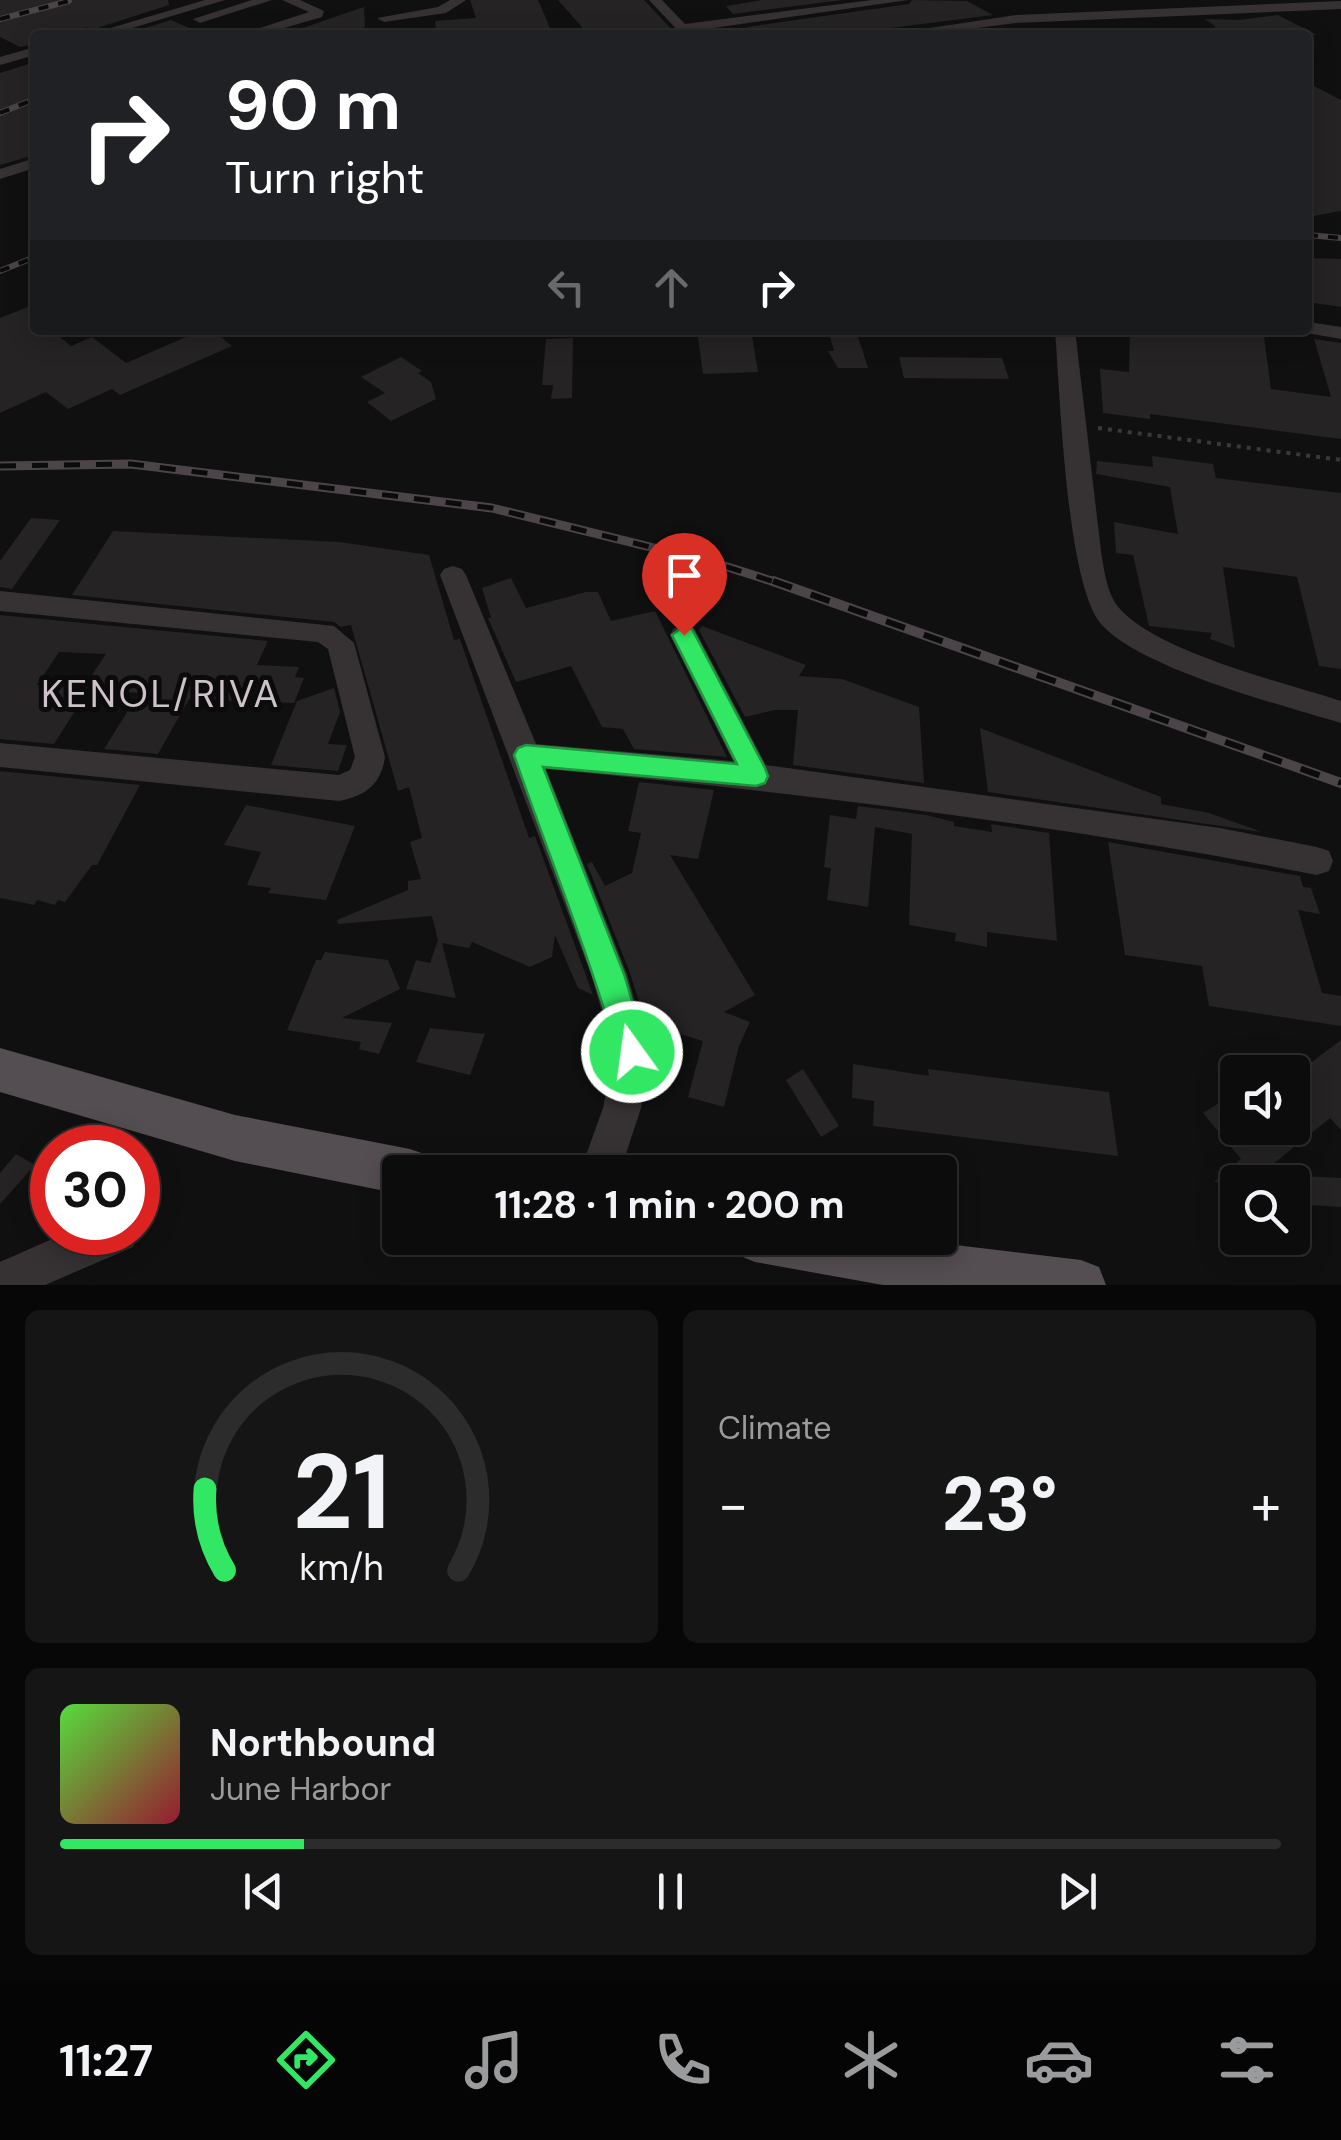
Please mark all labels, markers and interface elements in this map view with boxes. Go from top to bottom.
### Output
text: 90 m [225,60,401,151]
icon: right [60,70,190,200]
text: Turn right [225,148,424,207]
icon: left [539,260,594,315]
icon: ahead [644,260,699,315]
icon: right [749,260,804,315]
pin [642,533,727,636]
icon: arrive [657,548,712,603]
district label: KENOL/RIVA [41,669,281,719]
position arrow [580,1000,684,1104]
map controls [1220,1055,1310,1255]
button: sound [1220,1055,1310,1145]
speed limit sign: 30 [30,1125,160,1255]
button: search [1220,1165,1310,1255]
text: 11:28 · 1 min · 200 m [494,1180,845,1230]
text: Climate [718,1407,832,1449]
text: 21 [293,1425,390,1560]
text: 23° [942,1456,1057,1553]
text: − [718,1469,748,1541]
text: + [1251,1469,1281,1541]
text: km/h [299,1545,384,1591]
text: Northbound [210,1718,436,1768]
text: June Harbor [210,1768,391,1810]
icon: previous [236,1864,291,1919]
icon: pause [643,1864,698,1919]
icon: next [1050,1864,1105,1919]
icon: directions [271,2025,341,2095]
icon: music [459,2025,529,2095]
icon: phone [648,2025,718,2095]
icon: climate [836,2025,906,2095]
icon: car [1024,2025,1094,2095]
icon: filters [1212,2025,1282,2095]
text: 11:27 [59,2031,153,2090]

